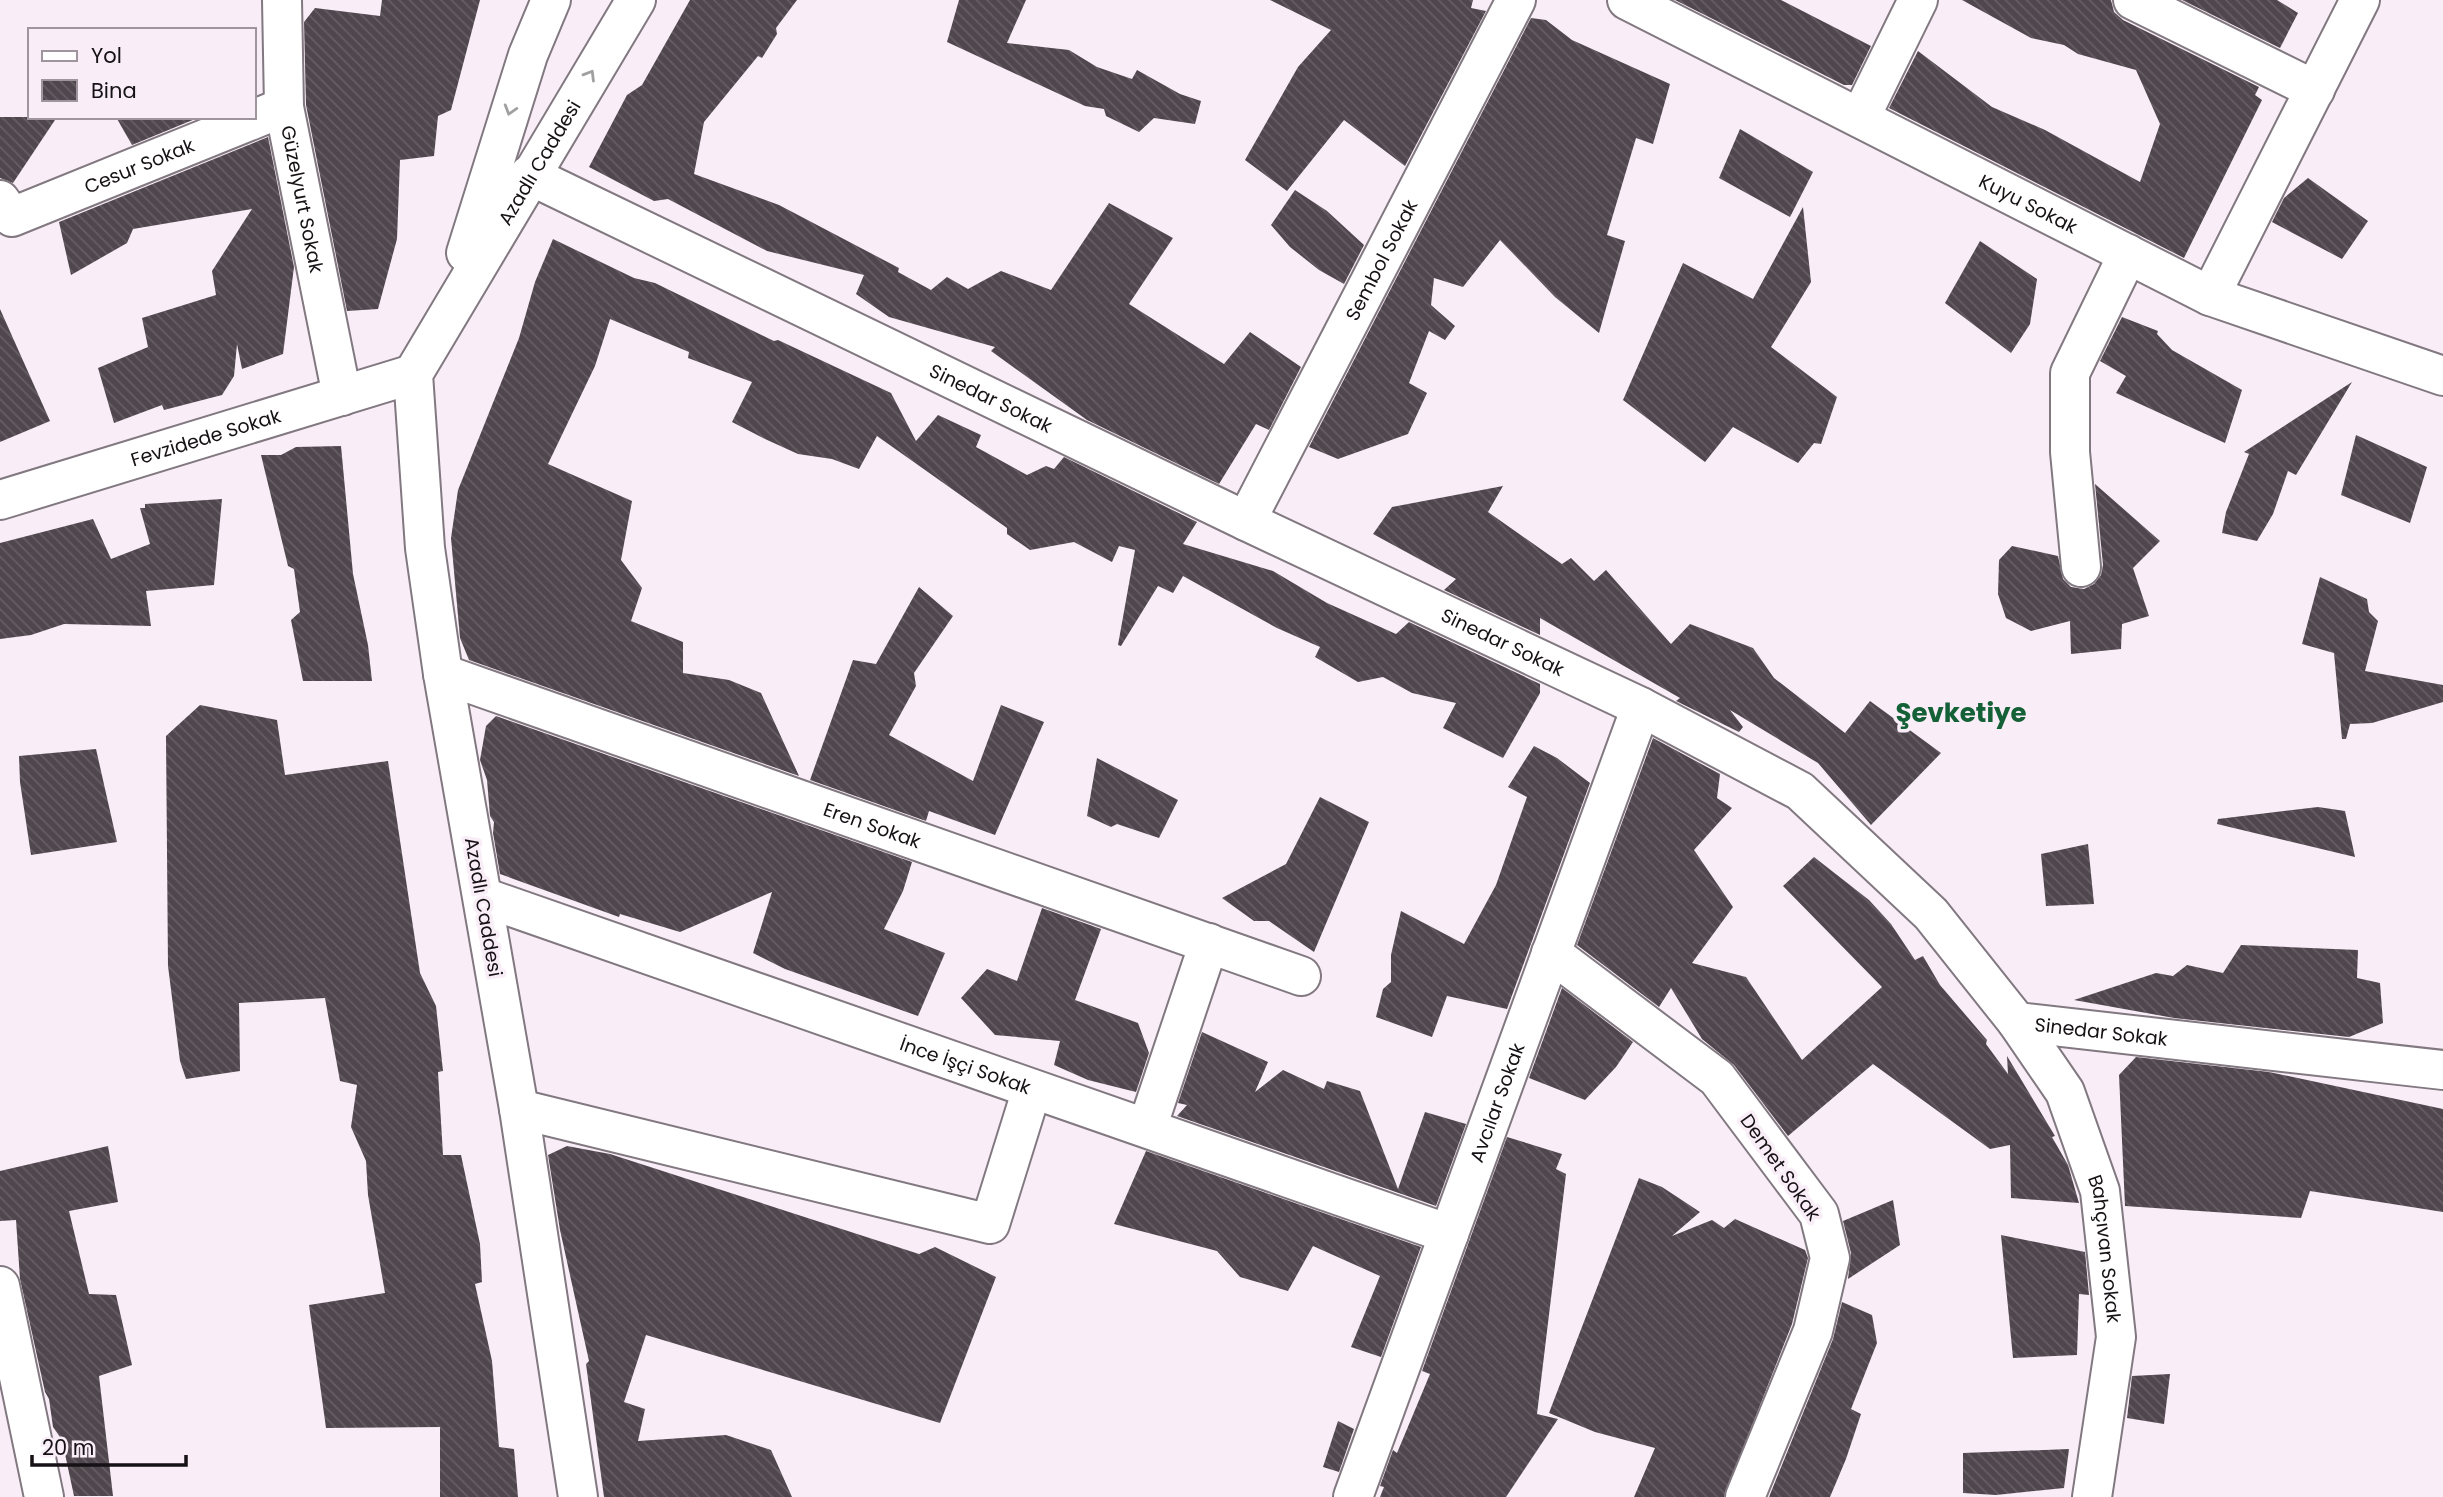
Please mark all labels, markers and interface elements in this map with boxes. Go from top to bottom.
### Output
legend [28,28,256,119]
text: Yol [91,41,122,70]
one-way arrow [582,69,595,82]
text: Bina [91,76,137,105]
street label: Azadlı Caddesi [492,95,587,230]
one-way arrow [504,103,519,115]
street label: Güzelyurt Sokak [274,123,330,276]
street label: Cesur Sokak [80,132,199,200]
street label: Kuyu Sokak [1974,168,2082,241]
street label: Sembol Sokak [1339,195,1424,325]
street label: Sinedar Sokak [925,357,1057,440]
street label: Fevzidede Sokak [127,402,284,473]
street label: Sinedar Sokak [1436,602,1569,683]
district label: Şevketiye [1895,695,2027,731]
street label: Eren Sokak [820,796,925,855]
street label: Azadlı Caddesi [458,835,509,979]
street label: Sinedar Sokak [2033,1011,2169,1053]
street label: İnce İşçi Sokak [896,1030,1035,1101]
street label: Avcılar Sokak [1463,1039,1532,1166]
street label: Demet Sokak [1734,1109,1827,1226]
street label: Bahçıvan Sokak [2081,1171,2127,1325]
scale bar [32,1424,186,1468]
text: 20 m [42,1433,95,1462]

